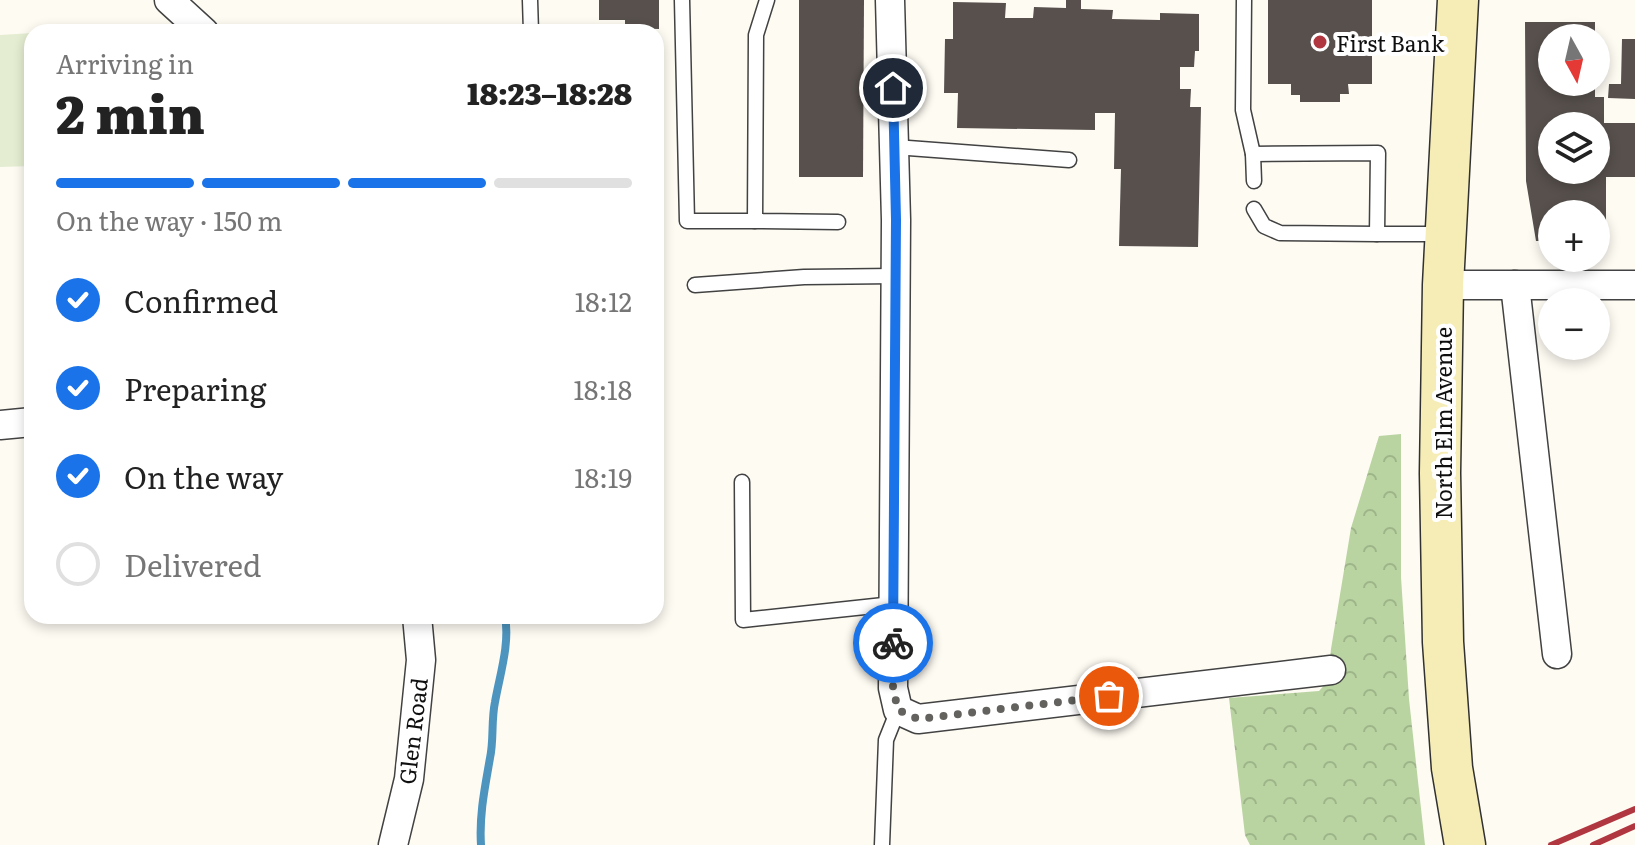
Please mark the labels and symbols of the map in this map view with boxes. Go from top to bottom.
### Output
north arrow [1538,24,1610,96]
place label: First Bank [1336,26,1445,59]
marker: First Bank [1311,33,1329,51]
pin [859,54,927,122]
street label: North Elm Avenue [1426,327,1459,519]
courier [853,603,933,683]
pin [1075,662,1143,730]
street label: Glen Road [389,676,435,786]

